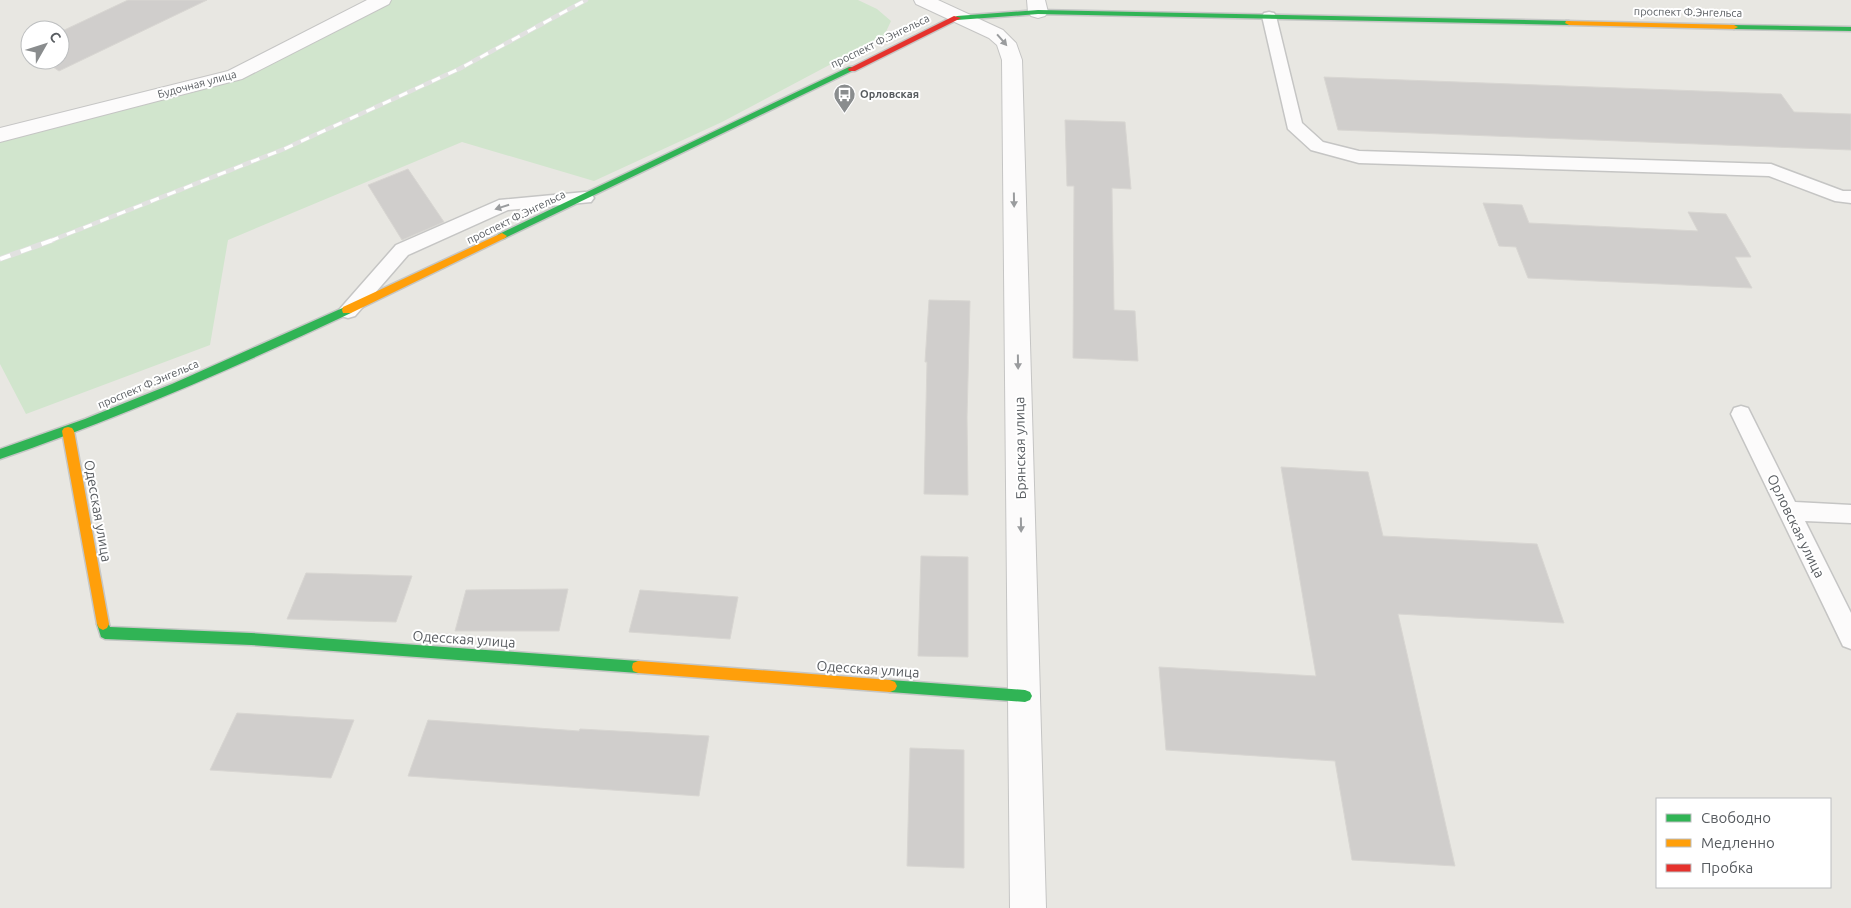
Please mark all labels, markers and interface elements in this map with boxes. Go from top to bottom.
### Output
street label: проспект Ф.Энгельса [1634,5,1742,19]
street label: проспект Ф.Энгельса [829,12,931,70]
north arrow [20,20,70,70]
text: С [46,28,64,45]
one-way arrow [996,34,1007,47]
street label: Будочная улица [156,68,238,100]
bus stop icon: Орловская [832,82,856,113]
place label: Орловская [860,88,919,100]
street label: проспект Ф.Энгельса [465,188,567,246]
one-way arrow [1011,192,1019,208]
one-way arrow [495,203,510,211]
one-way arrow [1014,354,1022,370]
street label: проспект Ф.Энгельса [96,357,200,411]
street label: Брянская улица [1011,397,1029,499]
street label: Одесская улица [81,459,115,563]
street label: Орловская улица [1764,472,1828,580]
one-way arrow [1017,517,1025,533]
street label: Одесская улица [412,627,516,651]
street label: Одесская улица [816,657,920,681]
legend [1656,798,1831,888]
text: Свободно [1701,809,1771,826]
text: Медленно [1701,834,1775,851]
text: Пробка [1701,859,1753,876]

